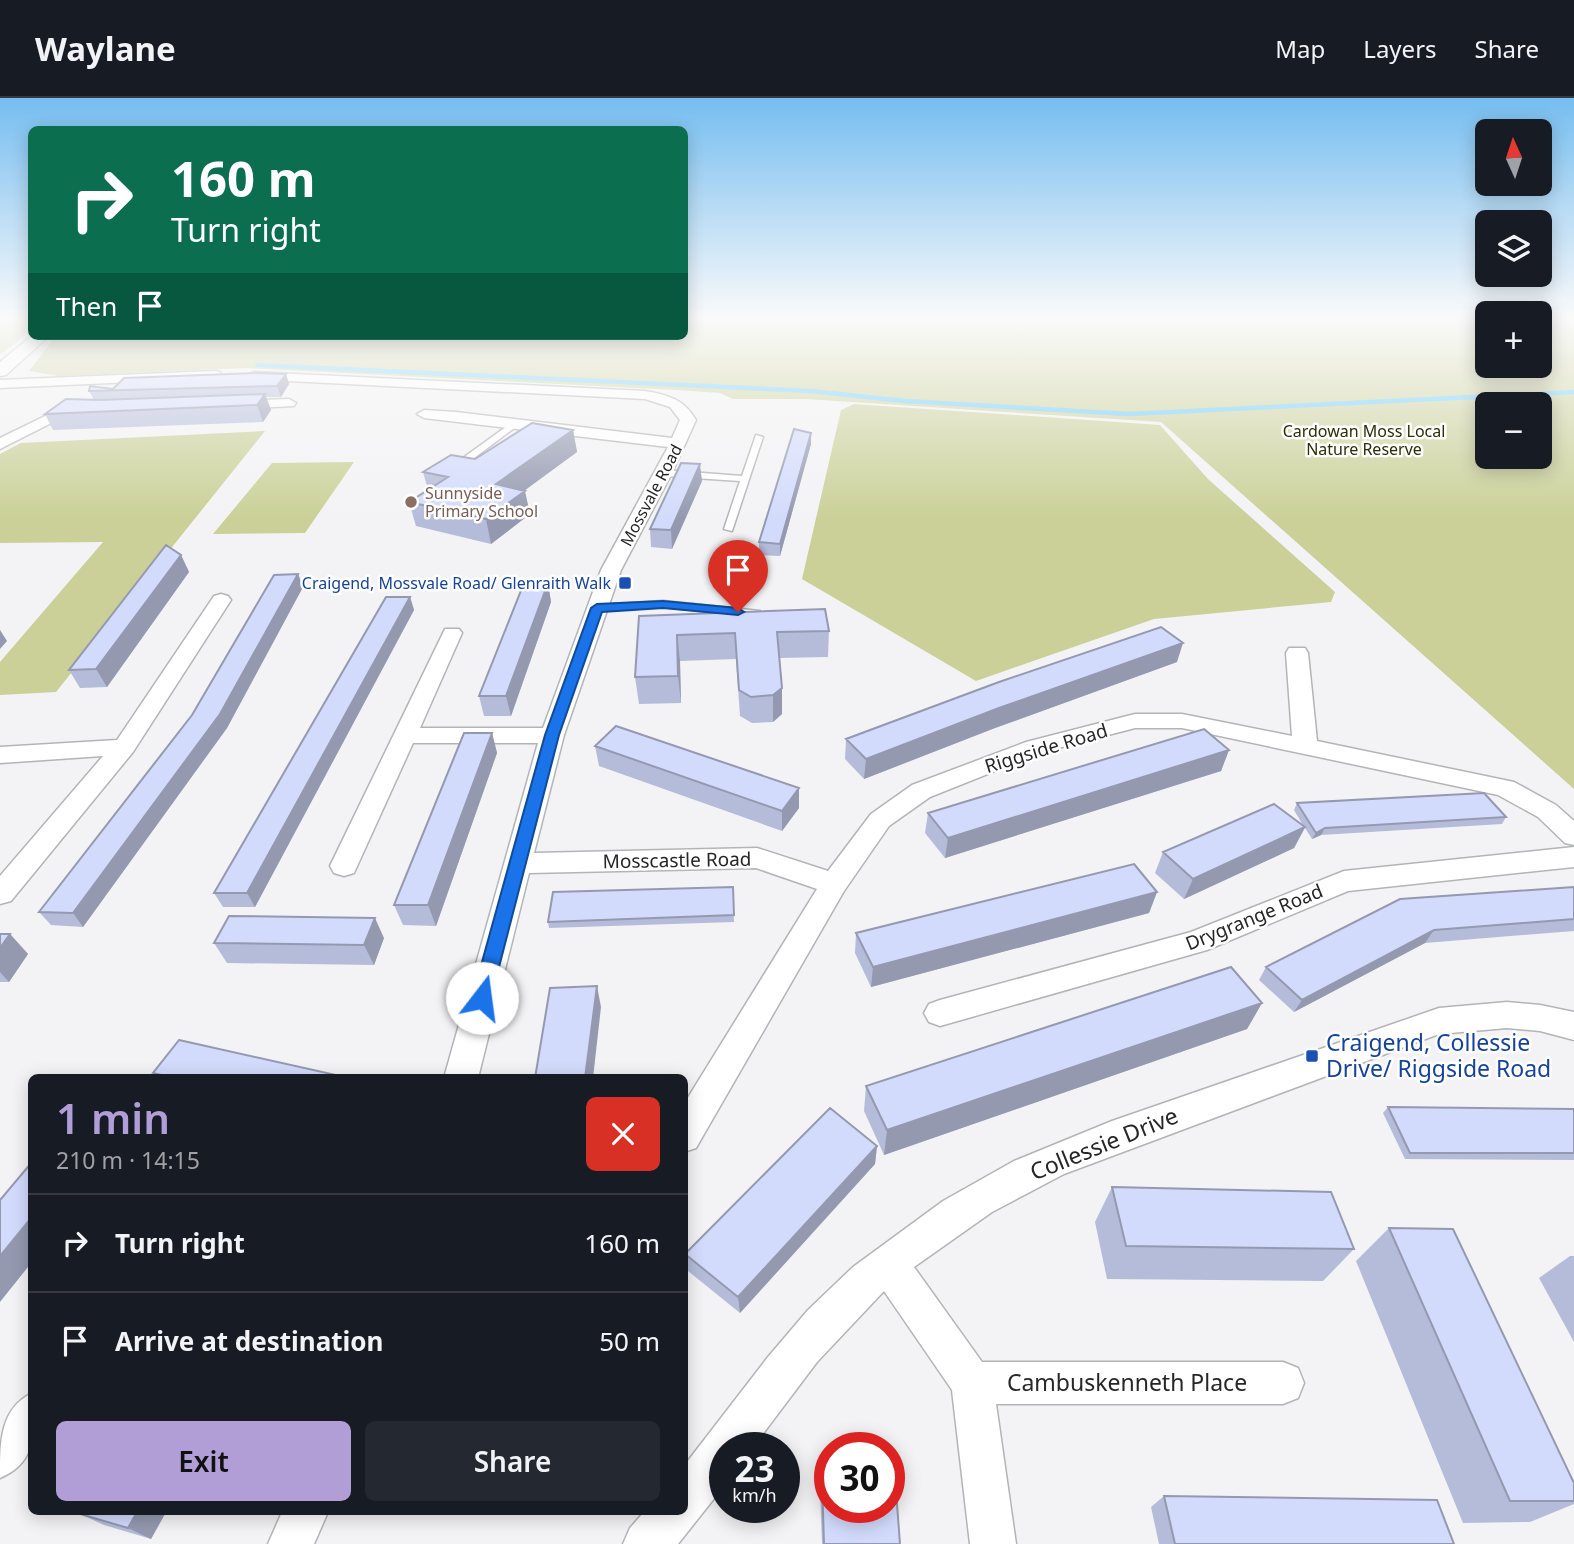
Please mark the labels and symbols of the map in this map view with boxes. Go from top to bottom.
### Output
north arrow [1475,119,1552,196]
park label: Cardowan Moss Local Nature Reserve [1283,420,1445,460]
street label: Mossvale Road [615,440,687,550]
place label: Sunnyside Primary School [425,482,538,522]
marker: Sunnyside Primary School [403,494,419,510]
pin [708,540,768,612]
place label: Craigend, Mossvale Road/ Glenraith Walk [302,572,611,594]
marker: Craigend, Mossvale Road/ Glenraith Walk [617,575,633,591]
street label: Riggside Road [981,717,1111,779]
street label: Mosscastle Road [602,846,752,874]
street label: Drygrange Road [1181,878,1327,956]
position arrow [445,961,519,1035]
place label: Craigend, Collessie Drive/ Riggside Road [1326,1026,1551,1084]
marker: Craigend, Collessie Drive/ Riggside Road [1304,1048,1320,1064]
street label: Collessie Drive [1025,1099,1182,1187]
street label: Cambuskenneth Place [1007,1366,1247,1398]
speed limit sign: 30 [814,1432,905,1523]

